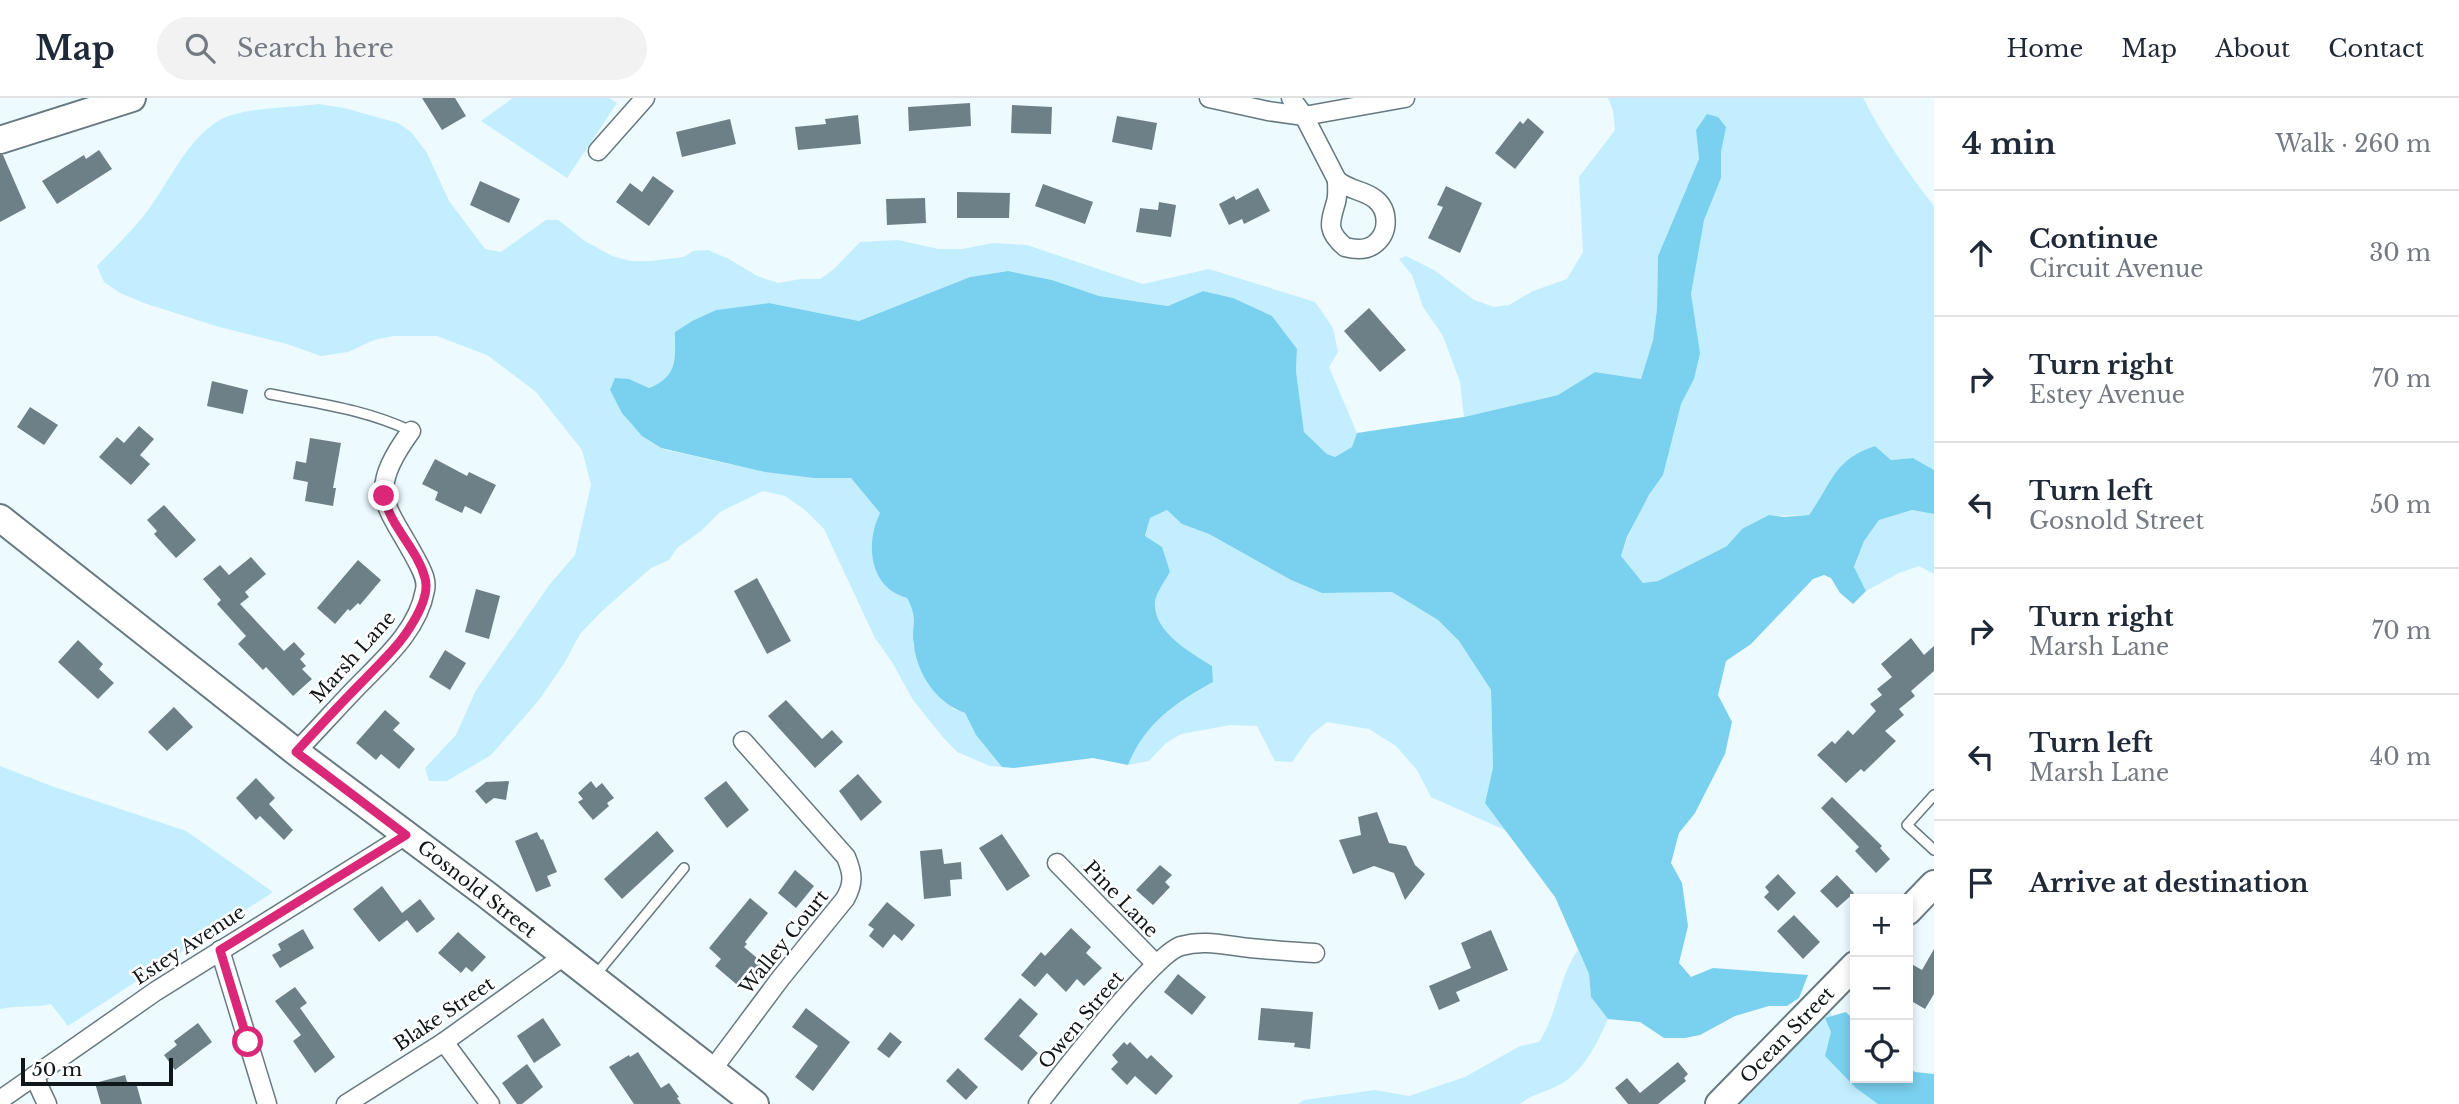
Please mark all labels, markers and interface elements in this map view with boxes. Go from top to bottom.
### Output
search box [157,17,647,80]
text: Map [35,28,115,69]
icon: search [181,29,219,67]
text: Search here [237,32,394,64]
text: Home [2007,34,2083,63]
text: Map [2121,34,2177,63]
text: About [2215,34,2290,63]
text: Contact [2328,34,2424,63]
text: 4 min [1962,125,2056,162]
text: Walk · 260 m [2275,130,2431,158]
text: Continue [2029,223,2158,255]
icon: ahead [1962,234,2000,272]
text: 30 m [2369,239,2431,267]
text: Circuit Avenue [2029,255,2204,283]
text: Turn right [2029,349,2174,381]
icon: right [1962,360,2000,398]
text: 70 m [2372,365,2431,393]
text: Estey Avenue [2029,381,2185,409]
text: Turn left [2029,475,2153,507]
route end [368,480,399,511]
icon: left [1962,486,2000,524]
text: 50 m [2370,491,2431,519]
text: Gosnold Street [2029,507,2204,535]
text: Turn right [2029,601,2174,633]
street label: Marsh Lane [306,606,400,708]
icon: right [1962,612,2000,650]
text: 70 m [2372,617,2431,645]
text: Marsh Lane [2029,633,2169,661]
text: Turn left [2029,727,2153,759]
icon: left [1962,738,2000,776]
text: 40 m [2370,743,2431,771]
text: Marsh Lane [2029,759,2169,787]
street label: Gosnold Street [413,835,542,943]
street label: Pine Lane [1079,856,1163,942]
icon: arrive [1962,864,2000,902]
text: Arrive at destination [2029,867,2309,899]
street label: Walley Court [734,884,834,1000]
map controls [1850,894,1913,1083]
button: + [1850,894,1913,957]
street label: Estey Avenue [129,900,249,990]
button: − [1850,957,1913,1020]
street label: Owen Street [1033,966,1129,1074]
street label: Blake Street [390,972,499,1056]
street label: Ocean Street [1735,981,1839,1088]
button: locate [1850,1020,1913,1083]
route start [232,1026,263,1057]
scale bar [21,1055,173,1087]
text: 50 m [32,1058,82,1081]

